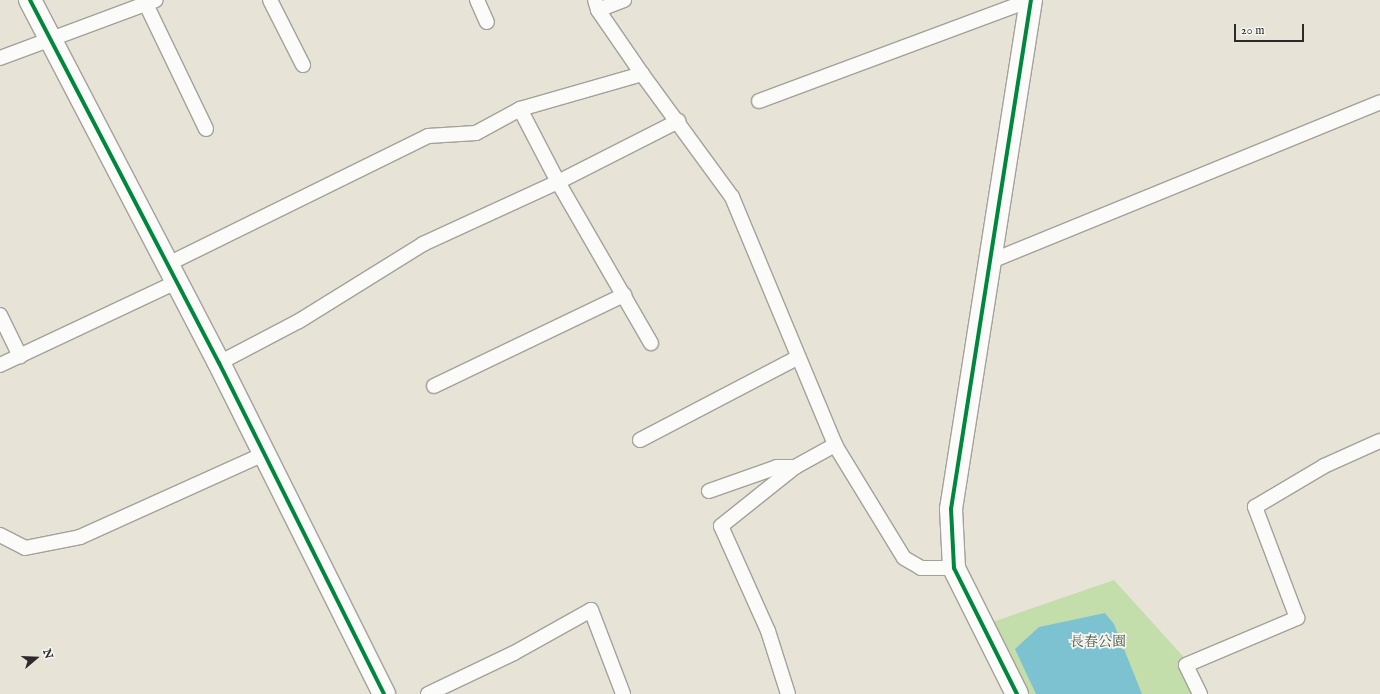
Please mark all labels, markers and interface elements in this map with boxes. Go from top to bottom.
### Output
scale bar [1236,16,1306,42]
text: 20 m [1241,23,1264,38]
park label: 長春公園 [1070,634,1126,650]
north arrow [16,638,56,678]
text: N [39,647,56,661]

